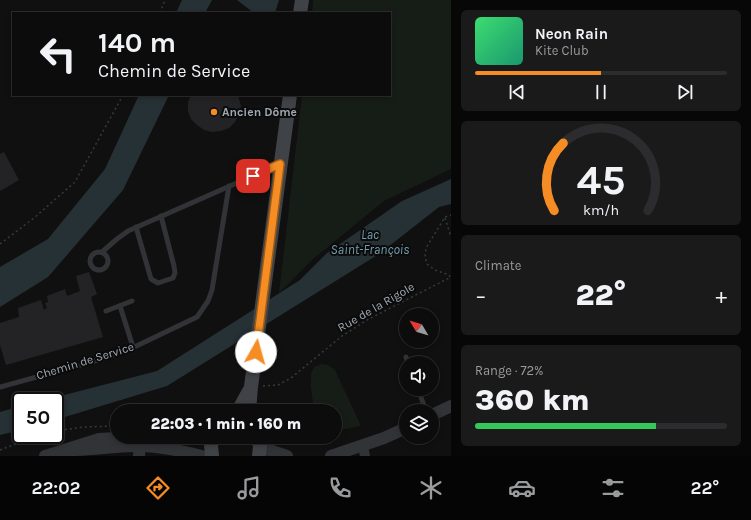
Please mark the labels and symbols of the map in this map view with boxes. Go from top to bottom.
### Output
place label: Ancien Dôme [222,105,297,119]
marker: Ancien Dôme [209,107,219,117]
pin [236,159,270,193]
water label: Lac Saint-François [331,227,409,257]
street label: Rue de la Rigole [335,279,417,335]
north arrow [399,308,439,348]
position arrow [235,331,277,373]
street label: Chemin de Service [34,339,136,383]
speed limit sign: 50 [12,392,64,444]

